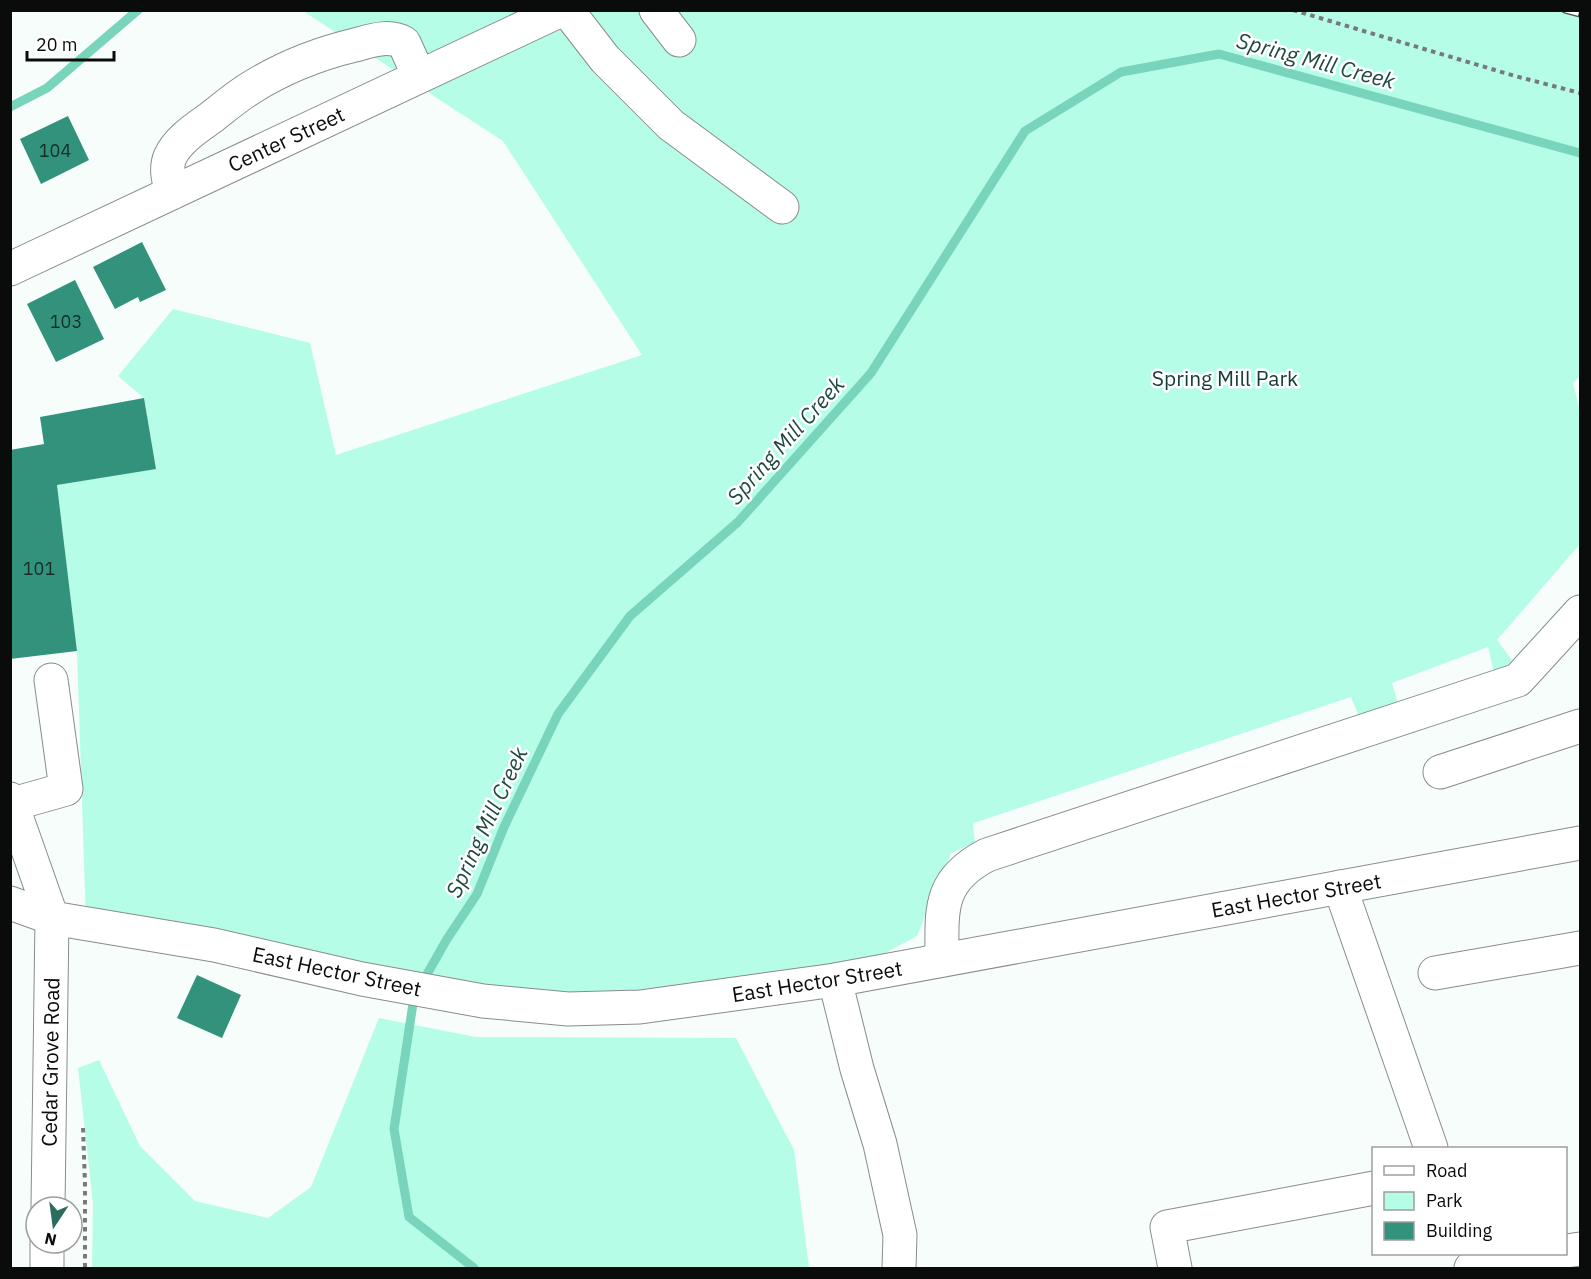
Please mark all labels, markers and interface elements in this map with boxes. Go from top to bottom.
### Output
scale bar [27,24,114,62]
water label: Spring Mill Creek [1234,25,1399,95]
text: 20 m [36,33,78,56]
street label: Center Street [223,100,349,178]
house number: 104 [39,139,71,162]
house number: 103 [50,310,82,333]
park label: Spring Mill Park [1152,364,1298,392]
water label: Spring Mill Creek [720,369,851,510]
house number: 101 [23,557,55,580]
water label: Spring Mill Creek [438,742,534,902]
street label: East Hector Street [1209,866,1383,924]
street label: East Hector Street [250,939,424,1003]
street label: East Hector Street [730,954,904,1008]
street label: Cedar Grove Road [35,977,65,1147]
legend [1372,1147,1567,1255]
text: Road [1426,1159,1467,1182]
text: Park [1426,1189,1463,1212]
north arrow [24,1195,84,1255]
text: Building [1426,1219,1493,1242]
text: N [43,1229,59,1251]

